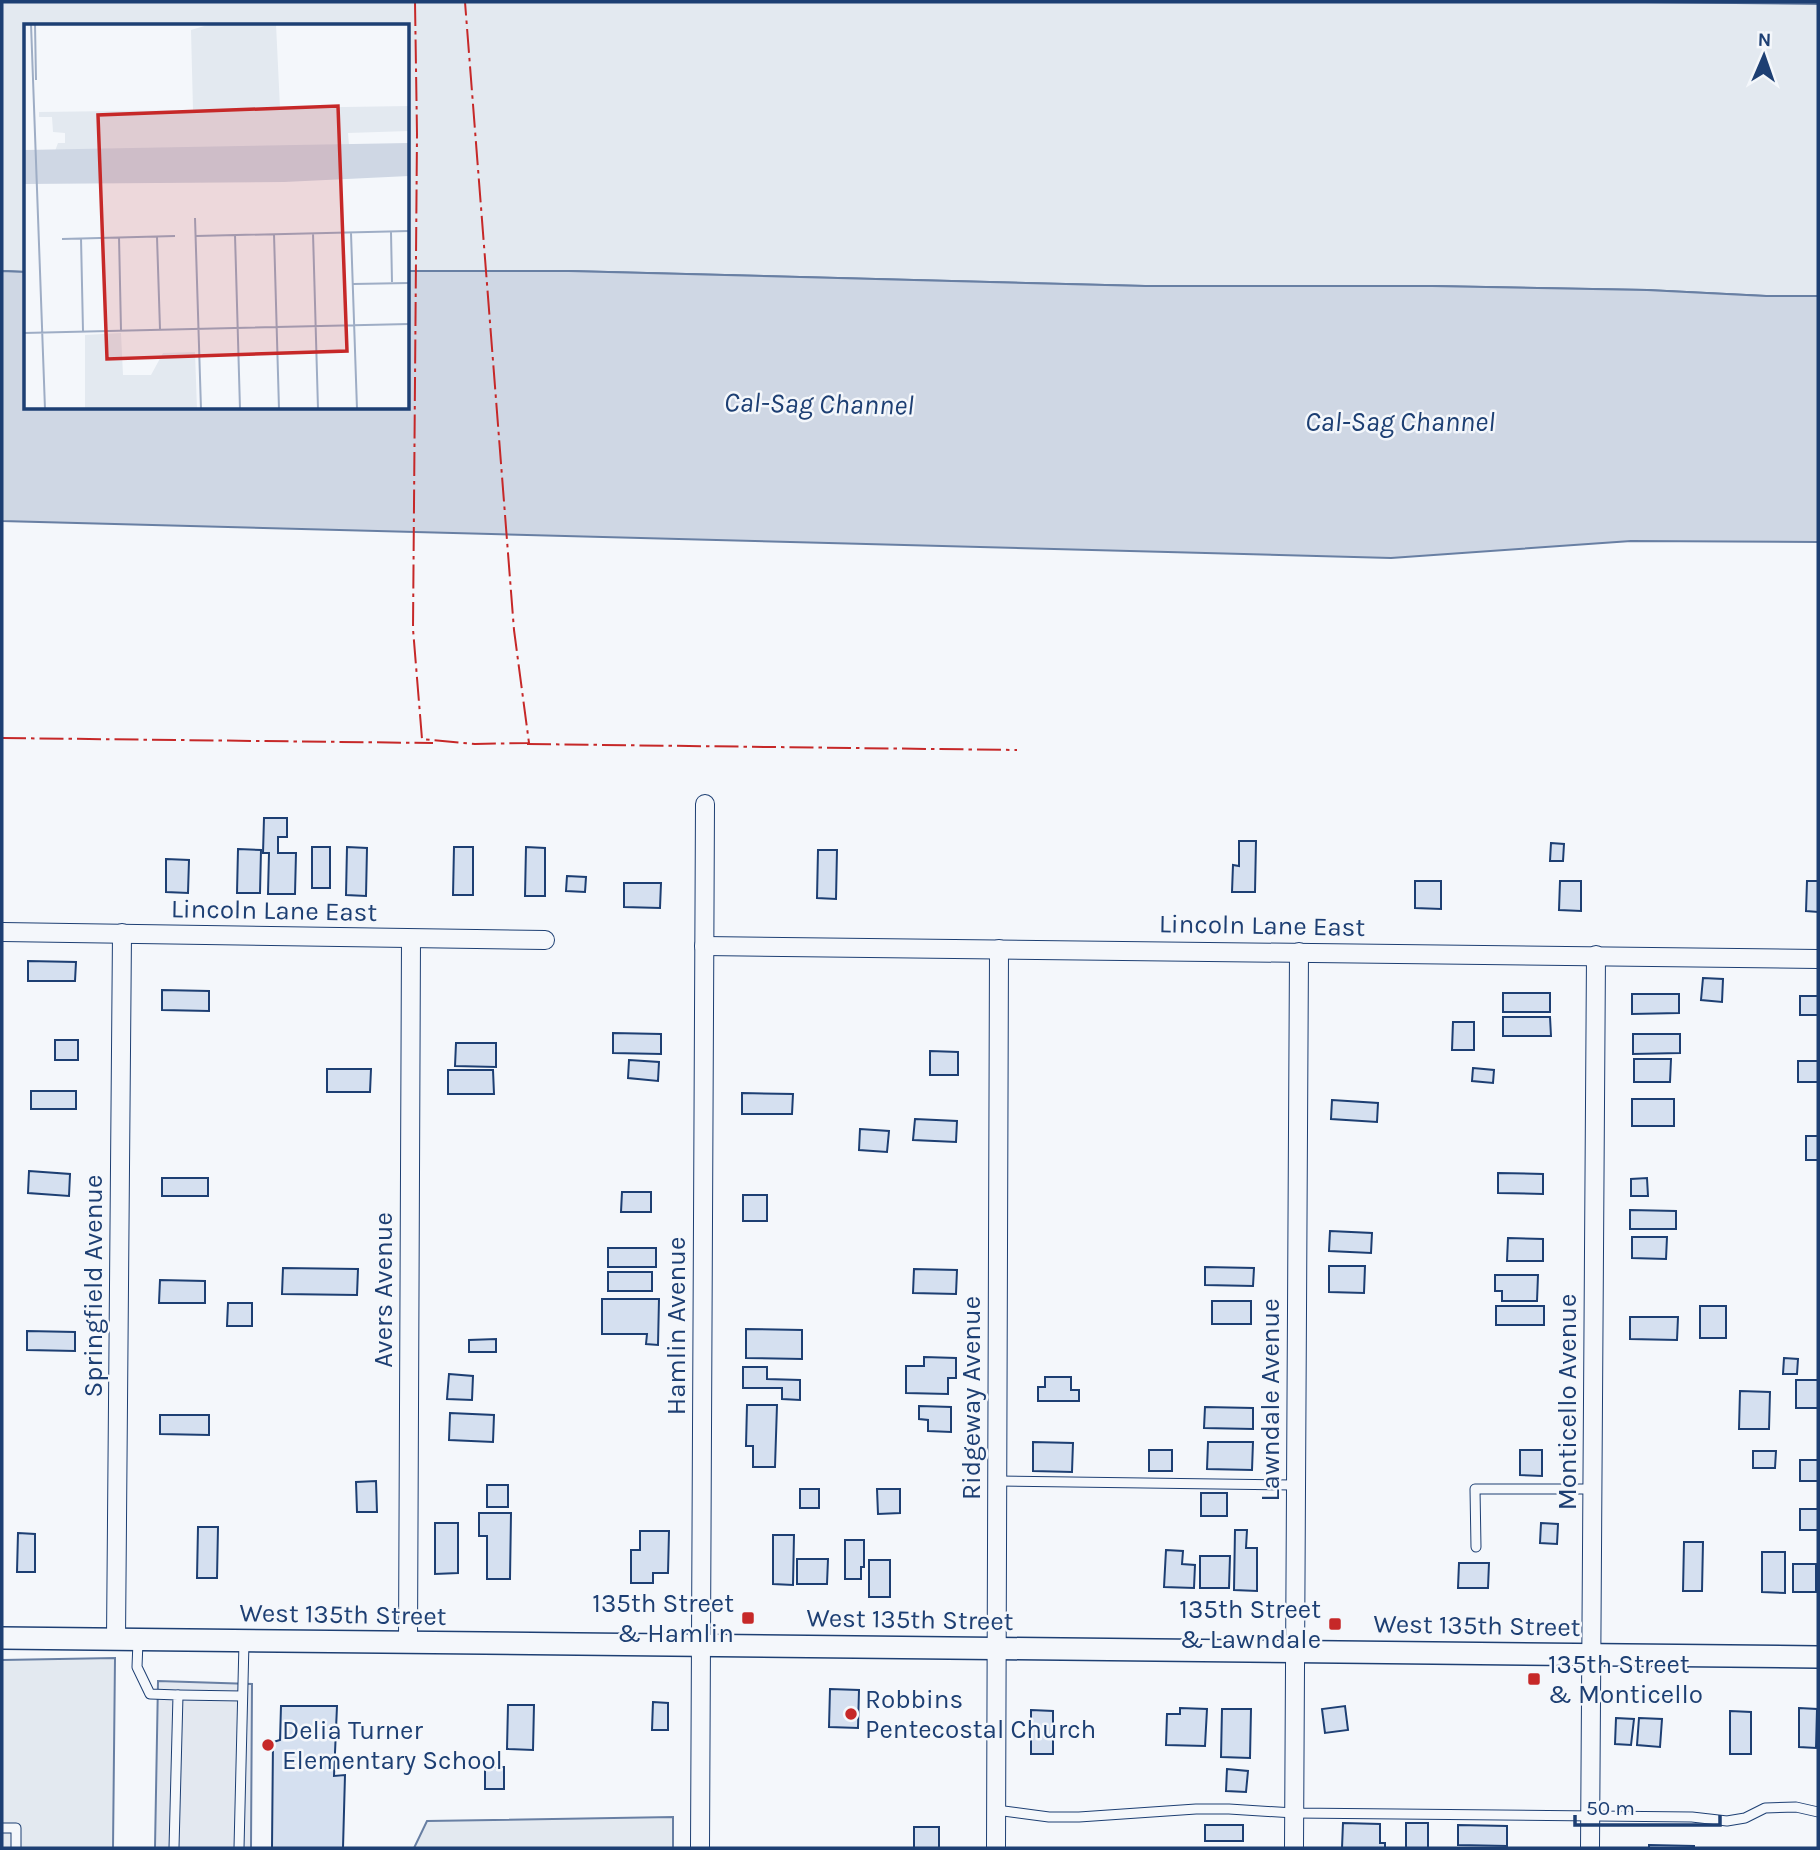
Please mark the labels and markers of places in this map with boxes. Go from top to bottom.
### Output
place label: 135th Street & Hamlin [592,1588,734,1649]
place label: 135th Street & Lawndale [1179,1594,1321,1655]
marker: 135th Street & Hamlin [740,1610,756,1626]
marker: 135th Street & Lawndale [1327,1616,1343,1632]
place label: 135th Street & Monticello [1548,1649,1703,1710]
marker: 135th Street & Monticello [1526,1671,1542,1687]
place label: Robbins Pentecostal Church [865,1684,1096,1745]
marker: Robbins Pentecostal Church [843,1706,859,1722]
place label: Delia Turner Elementary School [282,1715,503,1776]
marker: Delia Turner Elementary School [260,1737,276,1753]

